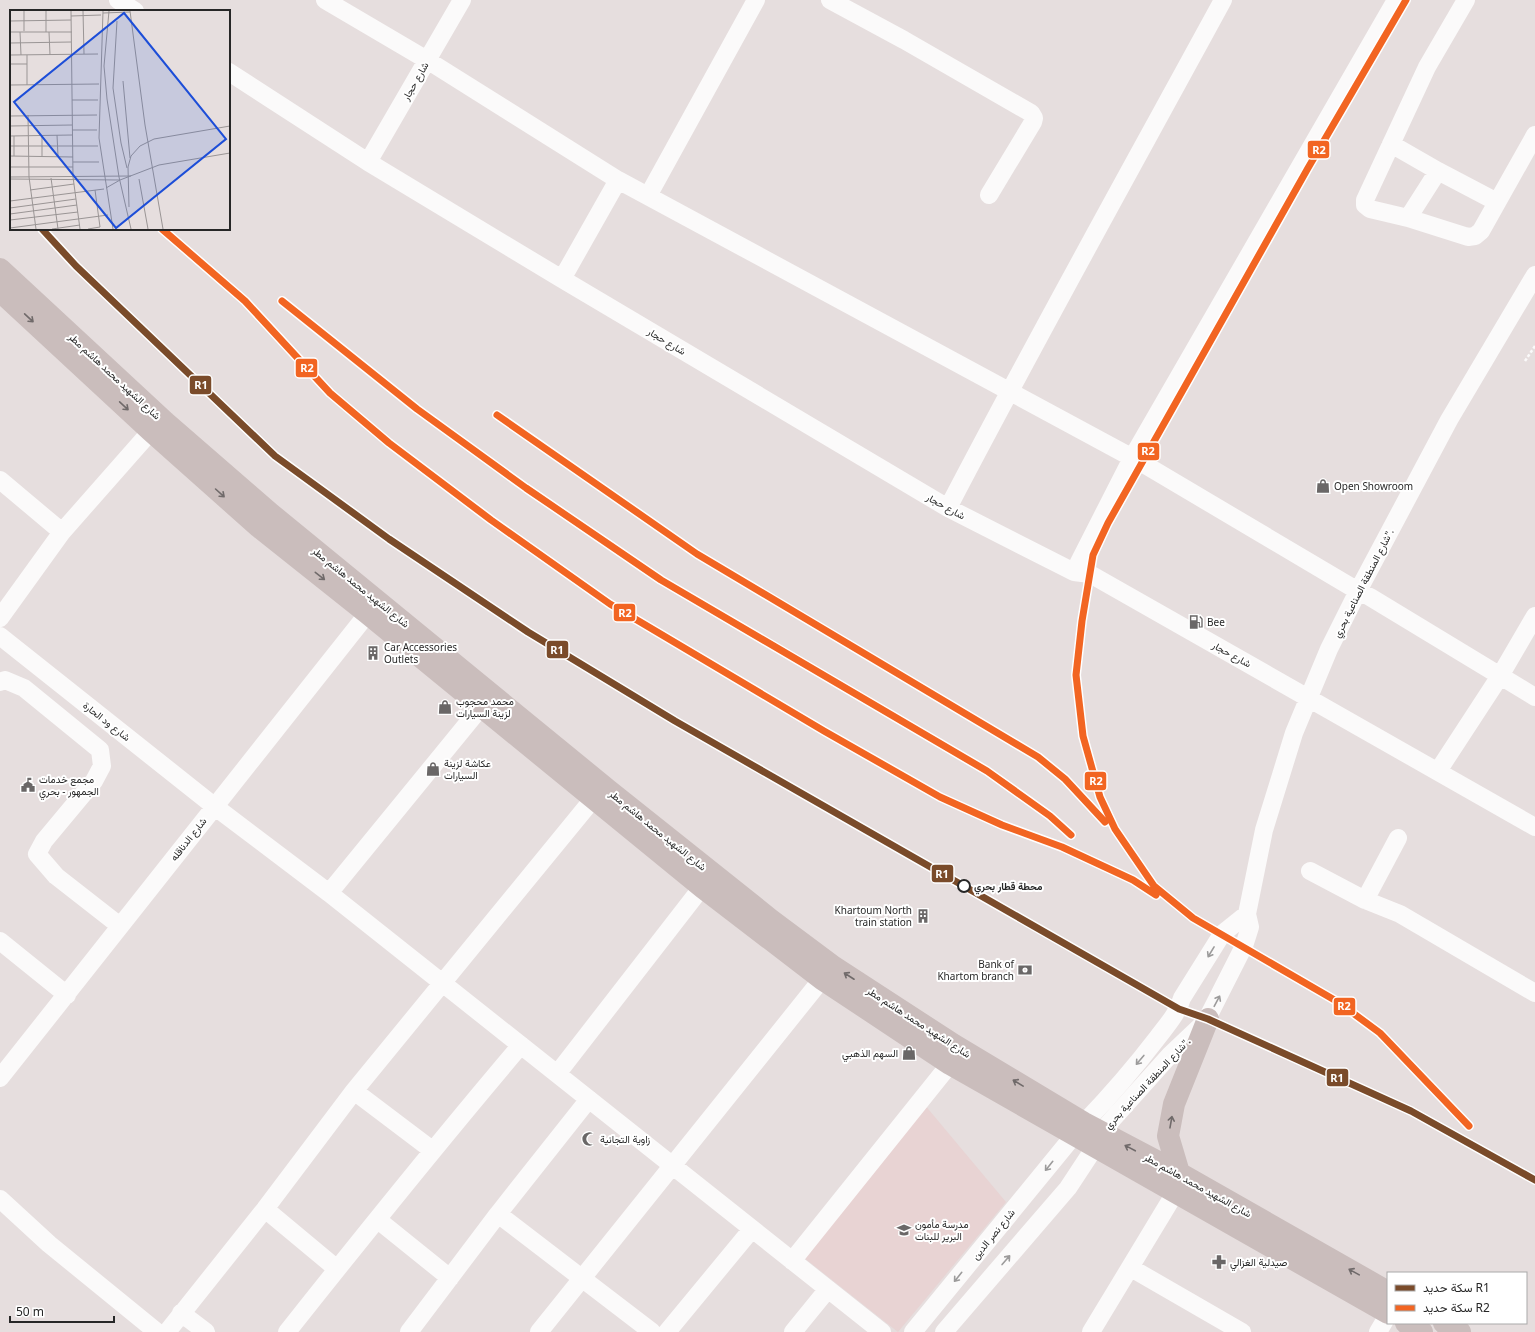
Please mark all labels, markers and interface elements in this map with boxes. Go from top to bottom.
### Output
inset map [10,10,230,230]
street label: شارع حجار [398,59,432,104]
line badge: R2 [1307,140,1330,159]
text: R2 [1312,142,1326,157]
one-way arrow [23,313,34,322]
street label: شارع حجار [644,324,689,358]
street label: شارع الشهيد محمد هاشم مطر [65,329,164,422]
line badge: R2 [295,358,318,378]
text: R2 [300,360,314,375]
line badge: R1 [189,375,212,395]
text: R1 [194,377,208,392]
one-way arrow [119,401,129,411]
line badge: R2 [1137,442,1160,461]
text: R2 [1141,443,1155,458]
shop icon: Open Showroom [1315,478,1331,494]
place label: Open Showroom [1334,479,1413,493]
one-way arrow [215,488,225,497]
street label: شارع حجار [923,489,968,522]
street label: شارع المنطقة الصناعية بحري". [1329,526,1398,641]
street label: شارع الشهيد محمد هاشم مطر [309,543,413,631]
one-way arrow [315,572,326,581]
line badge: R2 [613,603,636,622]
text: R2 [618,605,632,620]
fuel station icon: Bee [1188,614,1204,630]
place label: Bee [1207,615,1225,629]
street label: شارع حجار [1209,637,1254,670]
place label: Car Accessories Outlets [384,640,457,666]
line badge: R1 [546,640,569,659]
text: R1 [550,642,564,657]
building icon: Car Accessories Outlets [365,645,381,661]
place label: محمد محجوب لزينة السيارات [456,694,514,720]
street label: شارع ود الحارة [80,698,134,744]
shop icon: محمد محجوب لزينة السيارات [437,699,453,715]
place label: عكاشة لزينة السيارات [444,756,491,782]
shop icon: عكاشة لزينة السيارات [425,761,441,777]
line badge: R2 [1084,771,1107,791]
place label: مجمع خدمات الجمهور - بحري [39,772,99,800]
text: R2 [1089,773,1103,788]
public building icon: مجمع خدمات الجمهور - بحري [20,777,36,793]
street label: شارع الشهيد محمد هاشم مطر [606,786,710,874]
street label: شارع الدناقله [167,814,209,864]
line badge: R1 [931,864,954,883]
text: R1 [935,866,949,881]
marker: محطة قطار بحري [957,879,971,893]
place label: محطة قطار بحري [974,879,1043,895]
place label: Khartoum North train station [835,903,912,929]
building icon: Khartoum North train station [915,908,931,924]
one-way arrow [1207,946,1215,958]
place label: Bank of Khartom branch [937,957,1015,983]
bank icon: Bank of Khartom branch [1017,962,1033,978]
one-way arrow [844,972,855,980]
street label: شارع الشهيد محمد هاشم مطر [864,983,974,1061]
one-way arrow [1213,995,1221,1007]
line badge: R2 [1333,997,1356,1016]
text: R2 [1337,998,1351,1013]
street label: شارع المنطقة الصناعية بحري". [1101,1034,1195,1133]
shop icon: السهم الذهبي [901,1045,917,1061]
place label: السهم الذهبي [842,1046,898,1062]
one-way arrow [1136,1055,1145,1065]
line badge: R1 [1326,1068,1349,1087]
text: R1 [1330,1070,1344,1085]
one-way arrow [1012,1079,1024,1087]
one-way arrow [1167,1116,1175,1129]
mosque icon: زاوية التجانية [581,1131,597,1147]
place label: زاوية التجانية [600,1132,650,1146]
one-way arrow [1125,1144,1137,1151]
street label: شارع الشهيد محمد هاشم مطر [1141,1149,1254,1221]
one-way arrow [1045,1160,1053,1171]
street label: شارع نصر الدين [968,1205,1018,1262]
place label: مدرسة مأمون البرير للبنات [915,1217,968,1243]
school or university icon: مدرسة مأمون البرير للبنات [896,1222,912,1238]
pharmacy icon: صيدلية الغزالي [1211,1254,1227,1270]
one-way arrow [1002,1255,1011,1265]
place label: صيدلية الغزالي [1230,1255,1287,1271]
one-way arrow [1348,1268,1360,1276]
one-way arrow [954,1272,962,1283]
legend [1387,1272,1527,1324]
text: سكة حديد R1 [1423,1279,1490,1296]
scale bar [10,1298,114,1324]
text: سكة حديد R2 [1423,1299,1490,1316]
text: 50 m [16,1303,44,1320]

